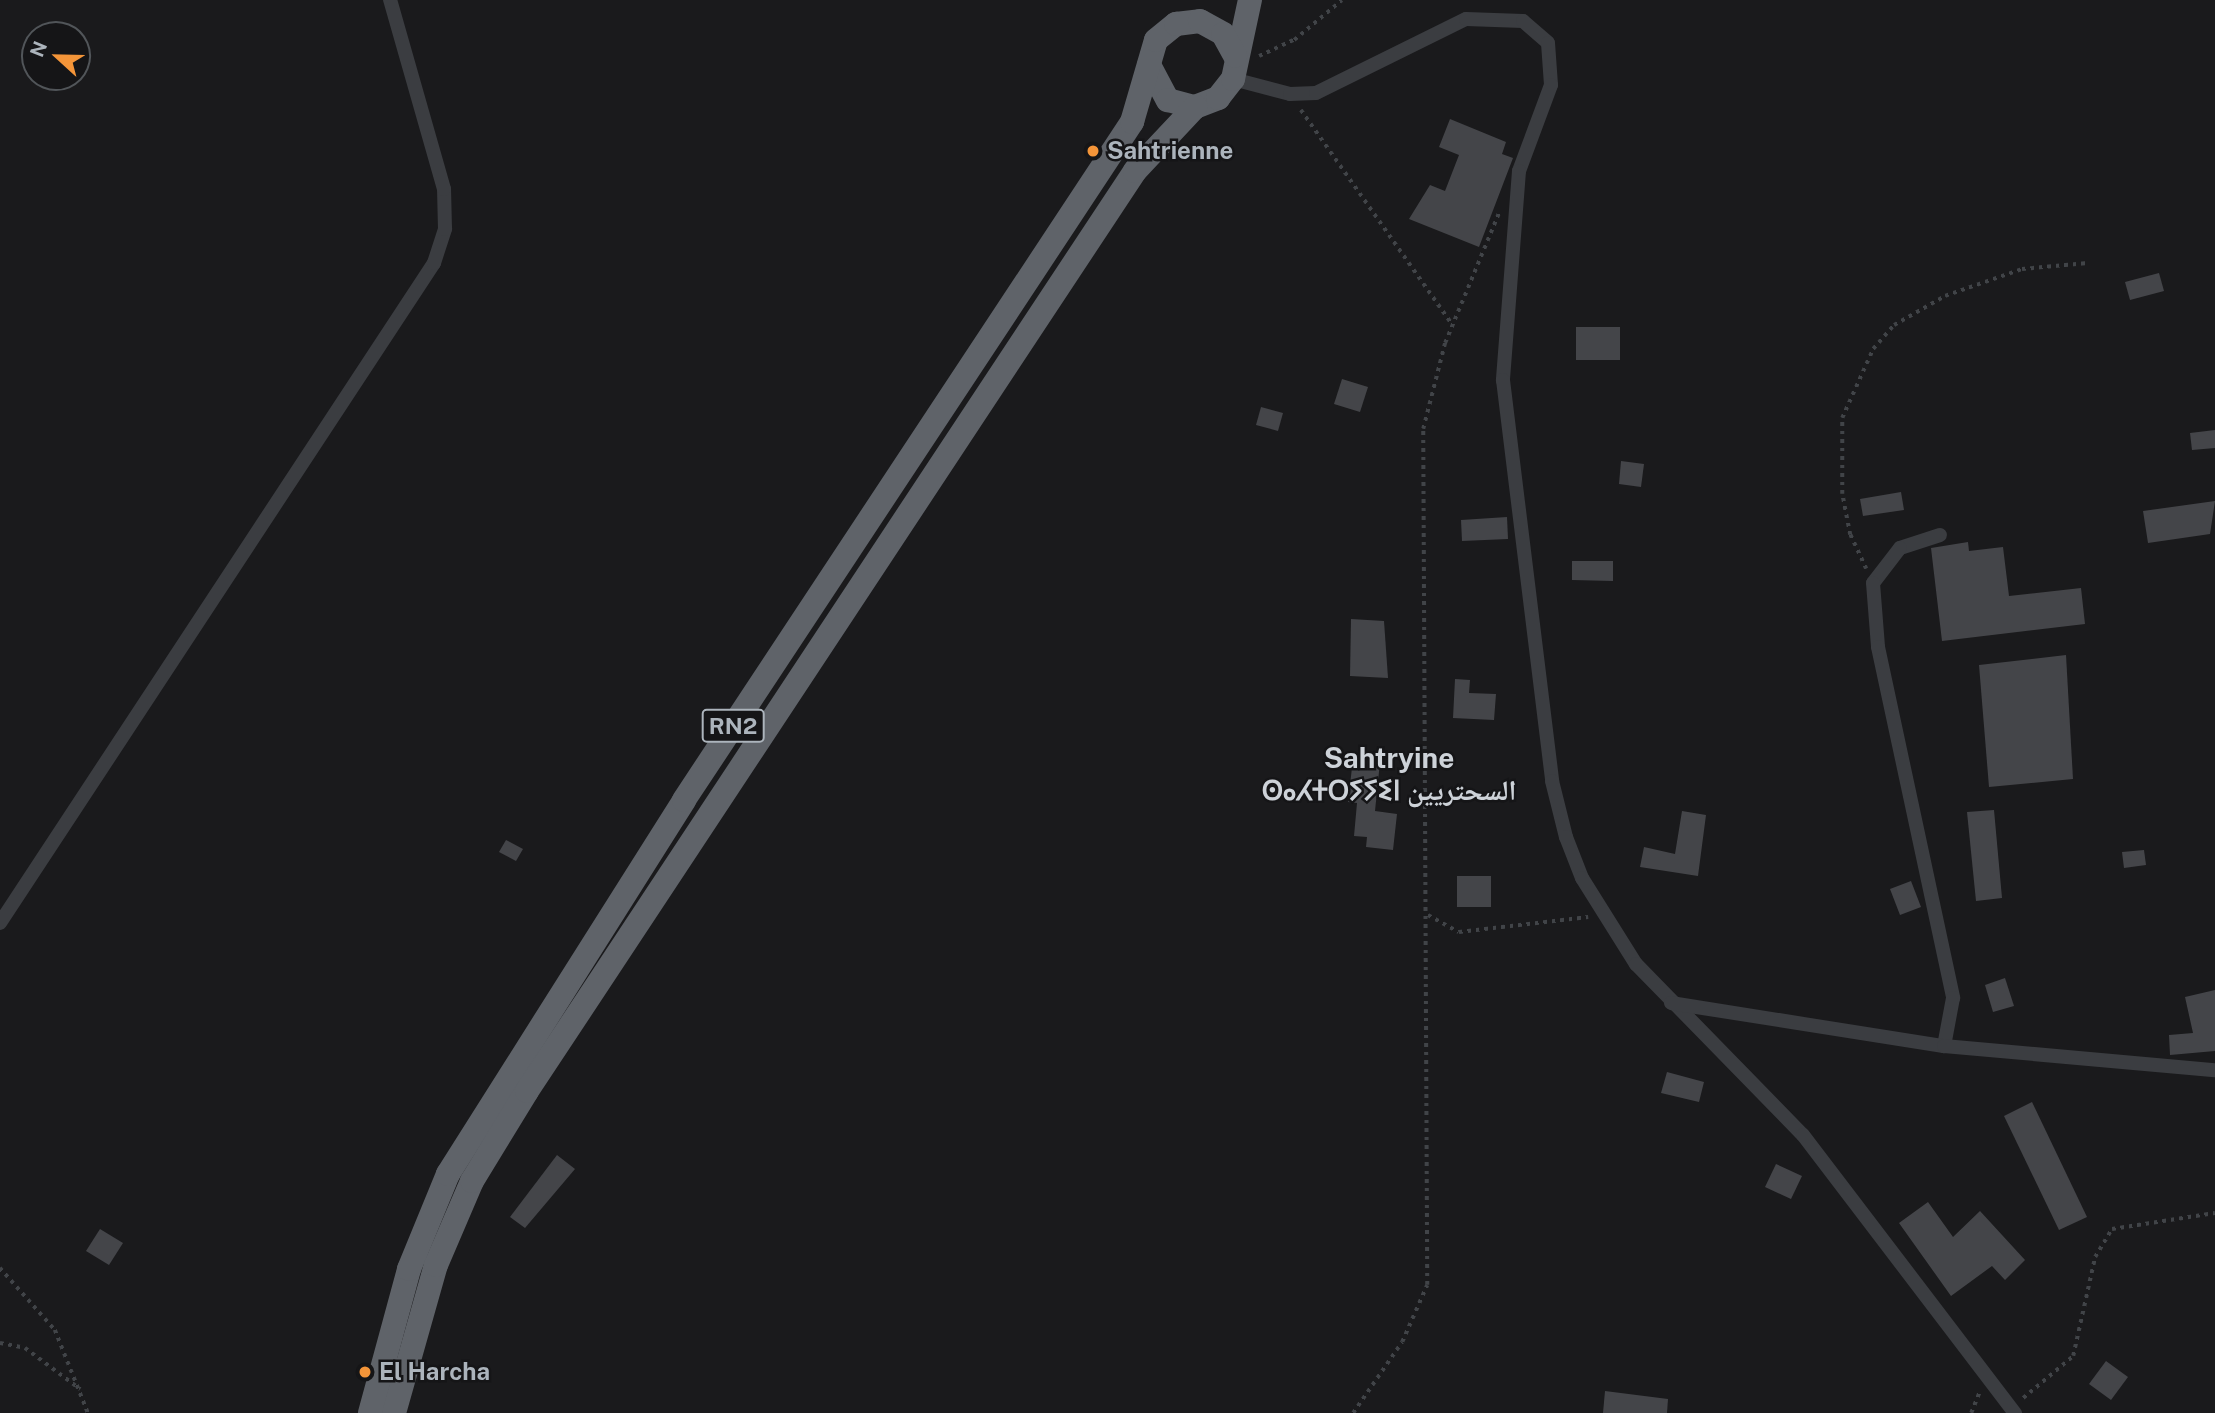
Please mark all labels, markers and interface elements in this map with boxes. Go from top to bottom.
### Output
north arrow [21,21,91,91]
text: N [25,38,51,60]
place label: Sahtrienne [1107,137,1233,165]
marker: Sahtrienne [1085,143,1101,159]
road number: RN2 [702,706,764,746]
district label: Sahtryine ⵙⴰⵃⵜⵔⵢⵢⵉⵏ السحتريين [1261,741,1517,807]
place label: El Harcha [379,1358,490,1386]
marker: El Harcha [357,1364,373,1380]

